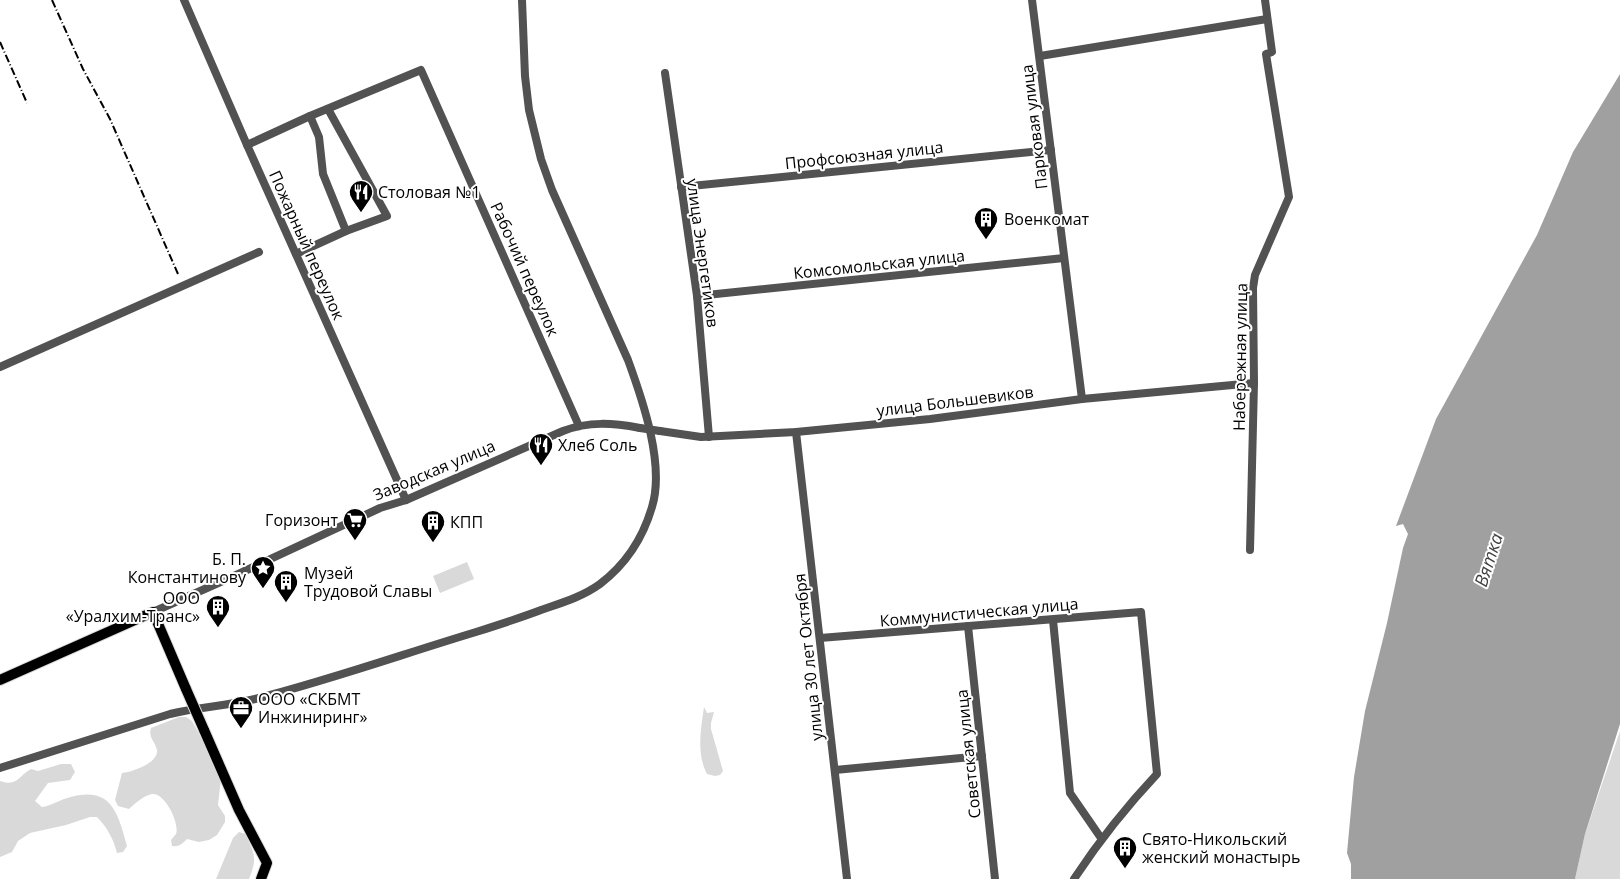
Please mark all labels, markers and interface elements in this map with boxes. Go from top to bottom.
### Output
street label: Парковая улица [1015,63,1053,191]
street label: Профсоюзная улица [784,136,944,174]
street label: Пожарный переулок [264,167,350,324]
street label: улица Энергетиков [682,177,724,329]
restaurant icon: Столовая №1 [348,179,374,213]
place label: Столовая №1 [378,181,481,203]
street label: Рабочий переулок [486,198,565,340]
building icon: Военкомат [973,206,999,240]
place label: Военкомат [1004,208,1090,230]
street label: Комсомольская улица [792,244,966,284]
street label: Набережная улица [1228,283,1252,431]
street label: улица Большевиков [875,380,1035,422]
restaurant icon: Хлеб Соль [528,432,554,466]
street label: Заводская улица [370,434,498,506]
place label: Хлеб Соль [558,434,637,456]
supermarket icon: Горизонт [342,507,368,541]
place label: Горизонт [265,509,338,531]
building icon: КПП [420,509,446,543]
place label: КПП [450,511,483,533]
water label: Вятка [1468,530,1508,589]
place label: Б. П. Константинову [128,548,247,588]
place icon: Б. П. Константинову [250,555,276,589]
place label: Музей Трудовой Славы [304,562,432,602]
building icon: Музей Трудовой Славы [273,569,299,603]
street label: улица 30 лет Октября [788,572,828,742]
place label: ООО «Уралхим-Транс» [66,587,200,627]
street label: Коммунистическая улица [879,592,1079,632]
building icon: ООО «Уралхим-Транс» [205,594,231,628]
place label: ООО «СКБМТ Инжиниринг» [258,688,367,728]
street label: Советская улица [950,688,986,820]
office icon: ООО «СКБМТ Инжиниринг» [228,695,254,729]
place label: Свято-Никольский женский монастырь [1142,828,1300,868]
building icon: Свято-Никольский женский монастырь [1112,835,1138,869]

